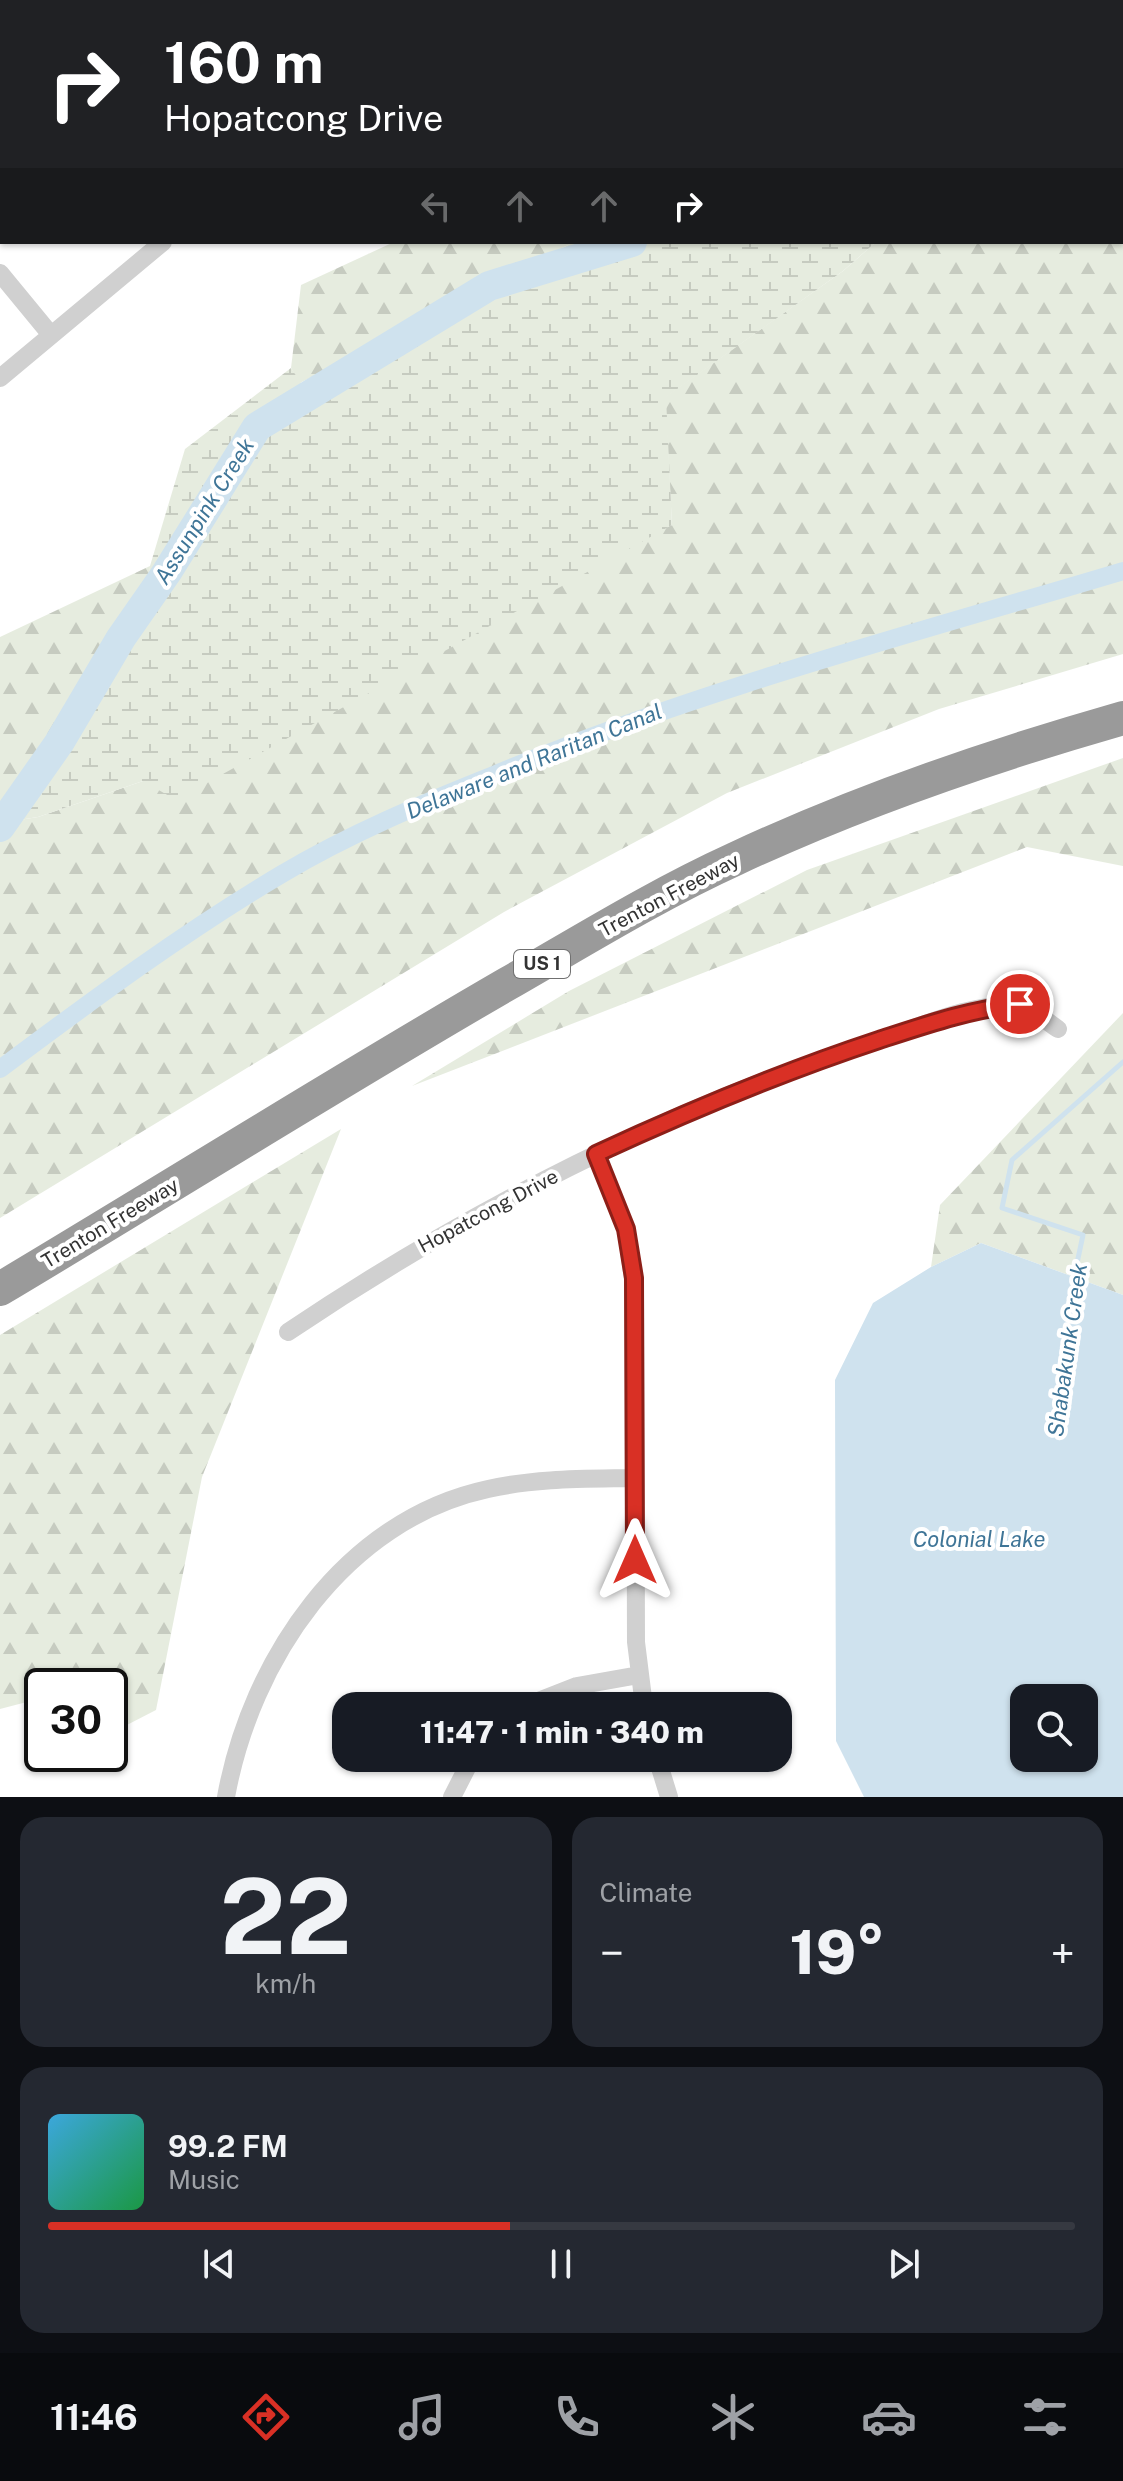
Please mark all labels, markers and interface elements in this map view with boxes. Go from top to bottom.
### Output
text: 160 m [164,30,324,96]
icon: right [32,32,136,136]
text: Hopatcong Drive [164,97,443,139]
icon: left [414,184,458,228]
icon: ahead [498,184,542,228]
icon: ahead [582,184,626,228]
icon: right [666,184,710,228]
water label: Assunpink Creek [149,433,259,589]
water label: Delaware and Raritan Canal [402,698,666,824]
street label: Trenton Freeway [595,848,743,942]
road number: US 1 [514,950,570,978]
pin [986,970,1054,1038]
icon: arrive [998,982,1042,1026]
street label: Hopatcong Drive [414,1164,562,1258]
street label: Trenton Freeway [37,1173,183,1273]
water label: Shabakunk Creek [1042,1261,1092,1438]
position arrow [593,1518,677,1602]
water label: Colonial Lake [913,1526,1045,1552]
speed limit sign: 30 [24,1668,128,1772]
map controls [1010,1684,1098,1772]
button: search [1010,1684,1098,1772]
text: 11:47 · 1 min · 340 m [420,1714,704,1750]
text: 22 [220,1855,352,1977]
text: Climate [600,1877,693,1908]
text: 19° [790,1917,885,1988]
text: − [600,1927,624,1979]
text: + [1051,1927,1075,1979]
text: km/h [255,1968,316,1999]
text: 99.2 FM [168,2128,288,2164]
text: Music [168,2164,240,2195]
icon: previous [197,2242,241,2286]
icon: pause [539,2242,583,2286]
icon: next [882,2242,926,2286]
icon: directions [238,2389,294,2445]
icon: music [394,2389,450,2445]
icon: phone [549,2389,605,2445]
icon: climate [705,2389,761,2445]
icon: car [861,2389,917,2445]
icon: filters [1017,2389,1073,2445]
text: 11:46 [50,2396,138,2438]

